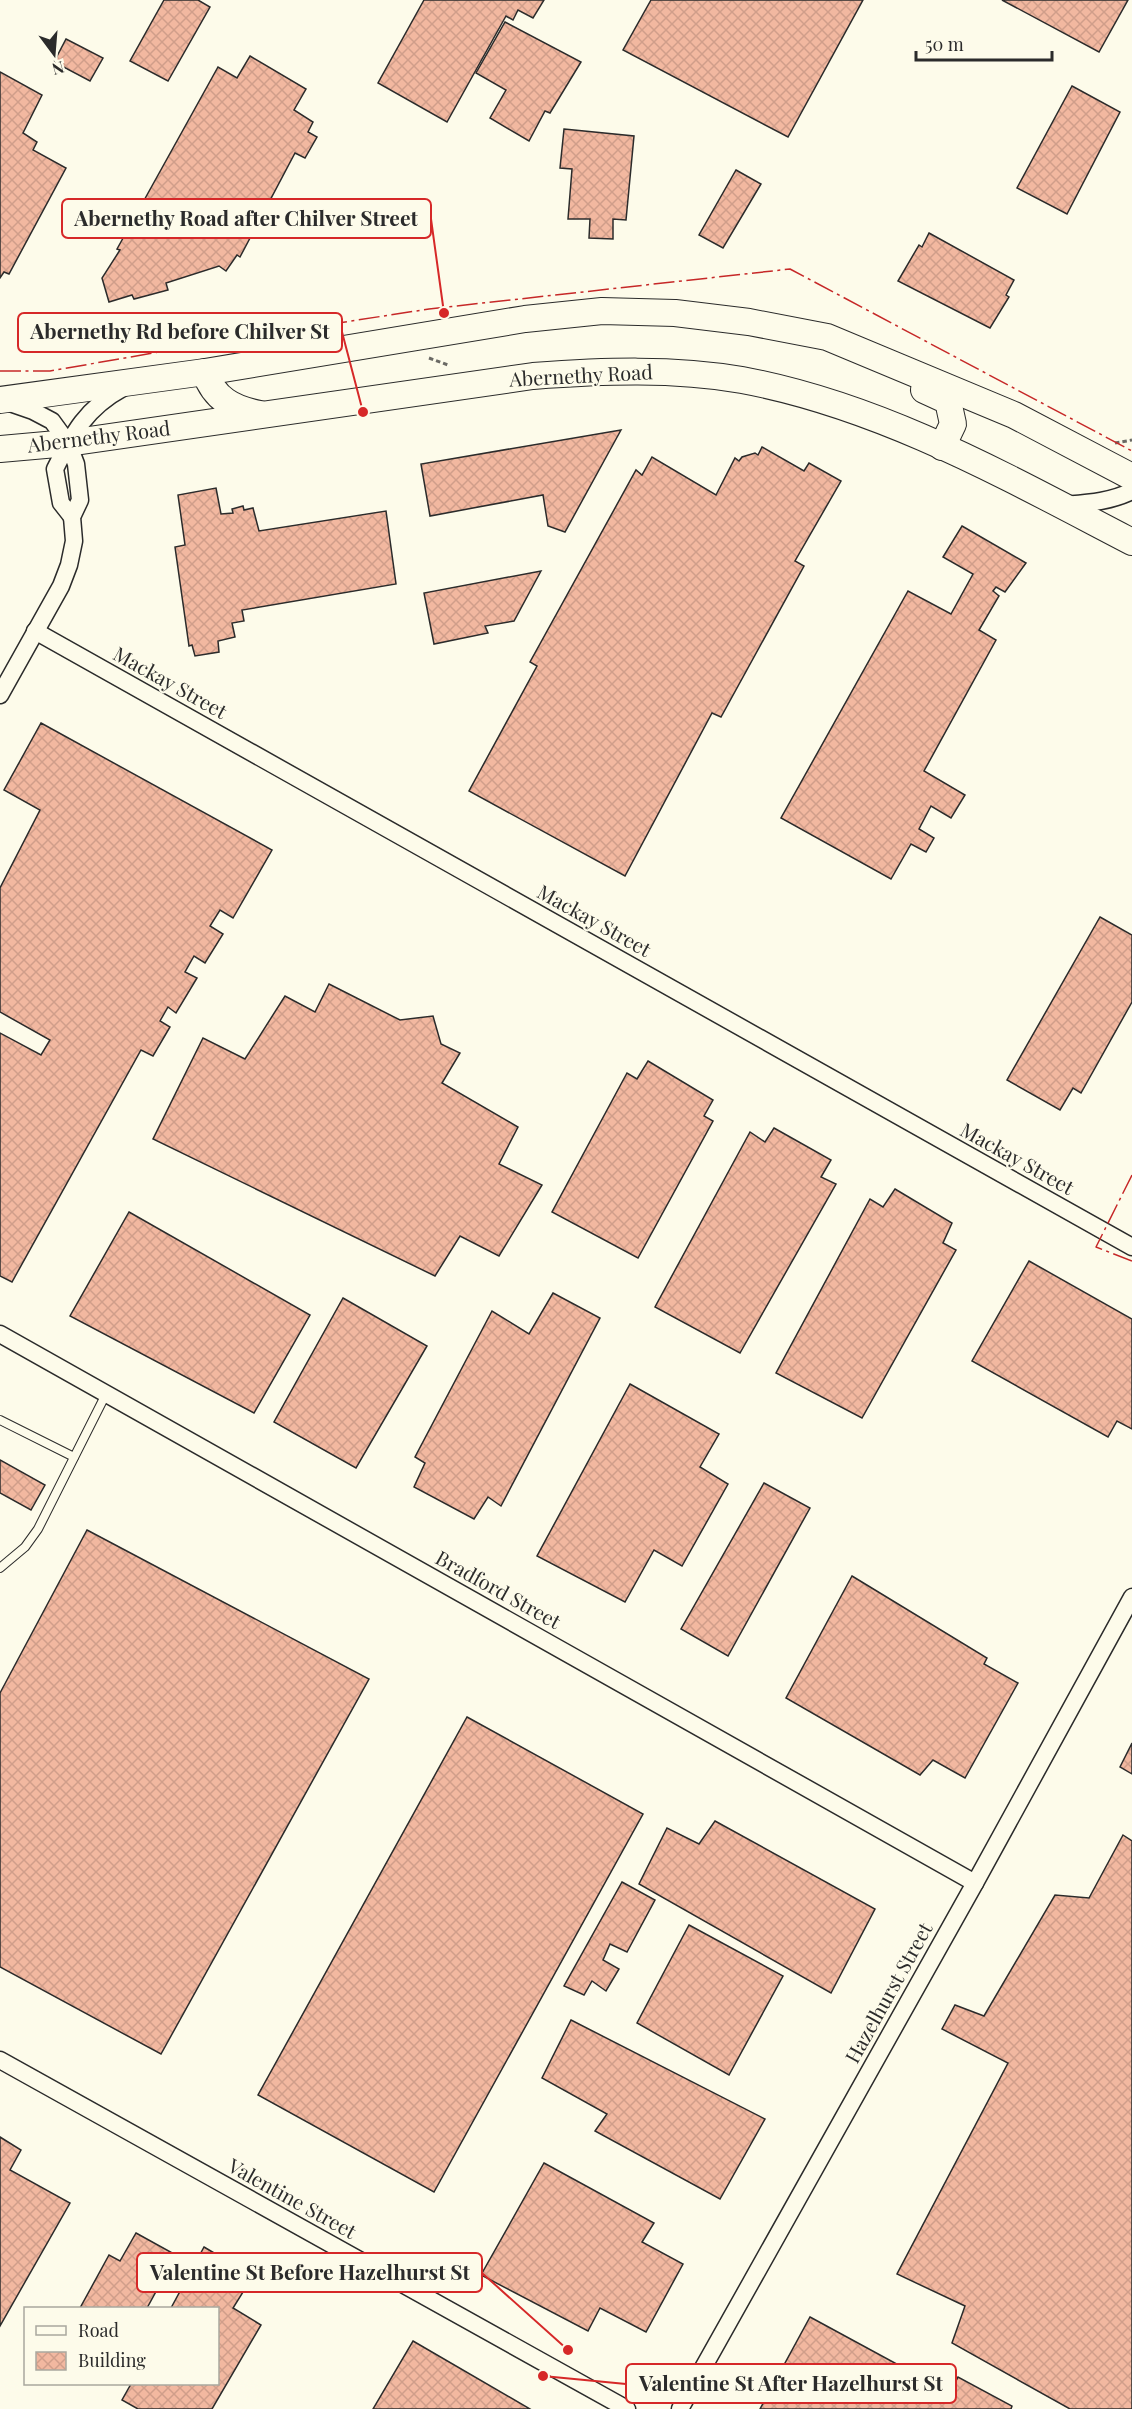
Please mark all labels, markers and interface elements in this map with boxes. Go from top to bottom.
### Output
north arrow [24,24,84,84]
scale bar [916,24,1052,62]
text: 50 m [925,32,964,56]
text: N [49,57,67,81]
callout: Abernethy Road after Chilver Street [62,199,431,238]
text: Abernethy Road after Chilver Street [73,203,418,231]
callout: Abernethy Rd before Chilver St [18,313,342,352]
text: Abernethy Rd before Chilver St [29,316,330,344]
street label: Abernethy Road [507,357,654,392]
street label: Abernethy Road [25,413,172,458]
street label: Mackay Street [109,639,233,724]
street label: Mackay Street [533,877,657,962]
street label: Mackay Street [956,1115,1080,1200]
street label: Bradford Street [431,1543,567,1635]
street label: Hazelhurst Street [838,1916,938,2067]
street label: Valentine Street [223,2151,362,2245]
callout: Valentine St Before Hazelhurst St [137,2253,482,2292]
text: Valentine St Before Hazelhurst St [149,2257,471,2285]
legend [24,2307,219,2385]
text: Road [78,2318,119,2342]
text: Building [78,2348,146,2372]
callout: Valentine St After Hazelhurst St [626,2364,956,2403]
text: Valentine St After Hazelhurst St [638,2368,944,2396]

